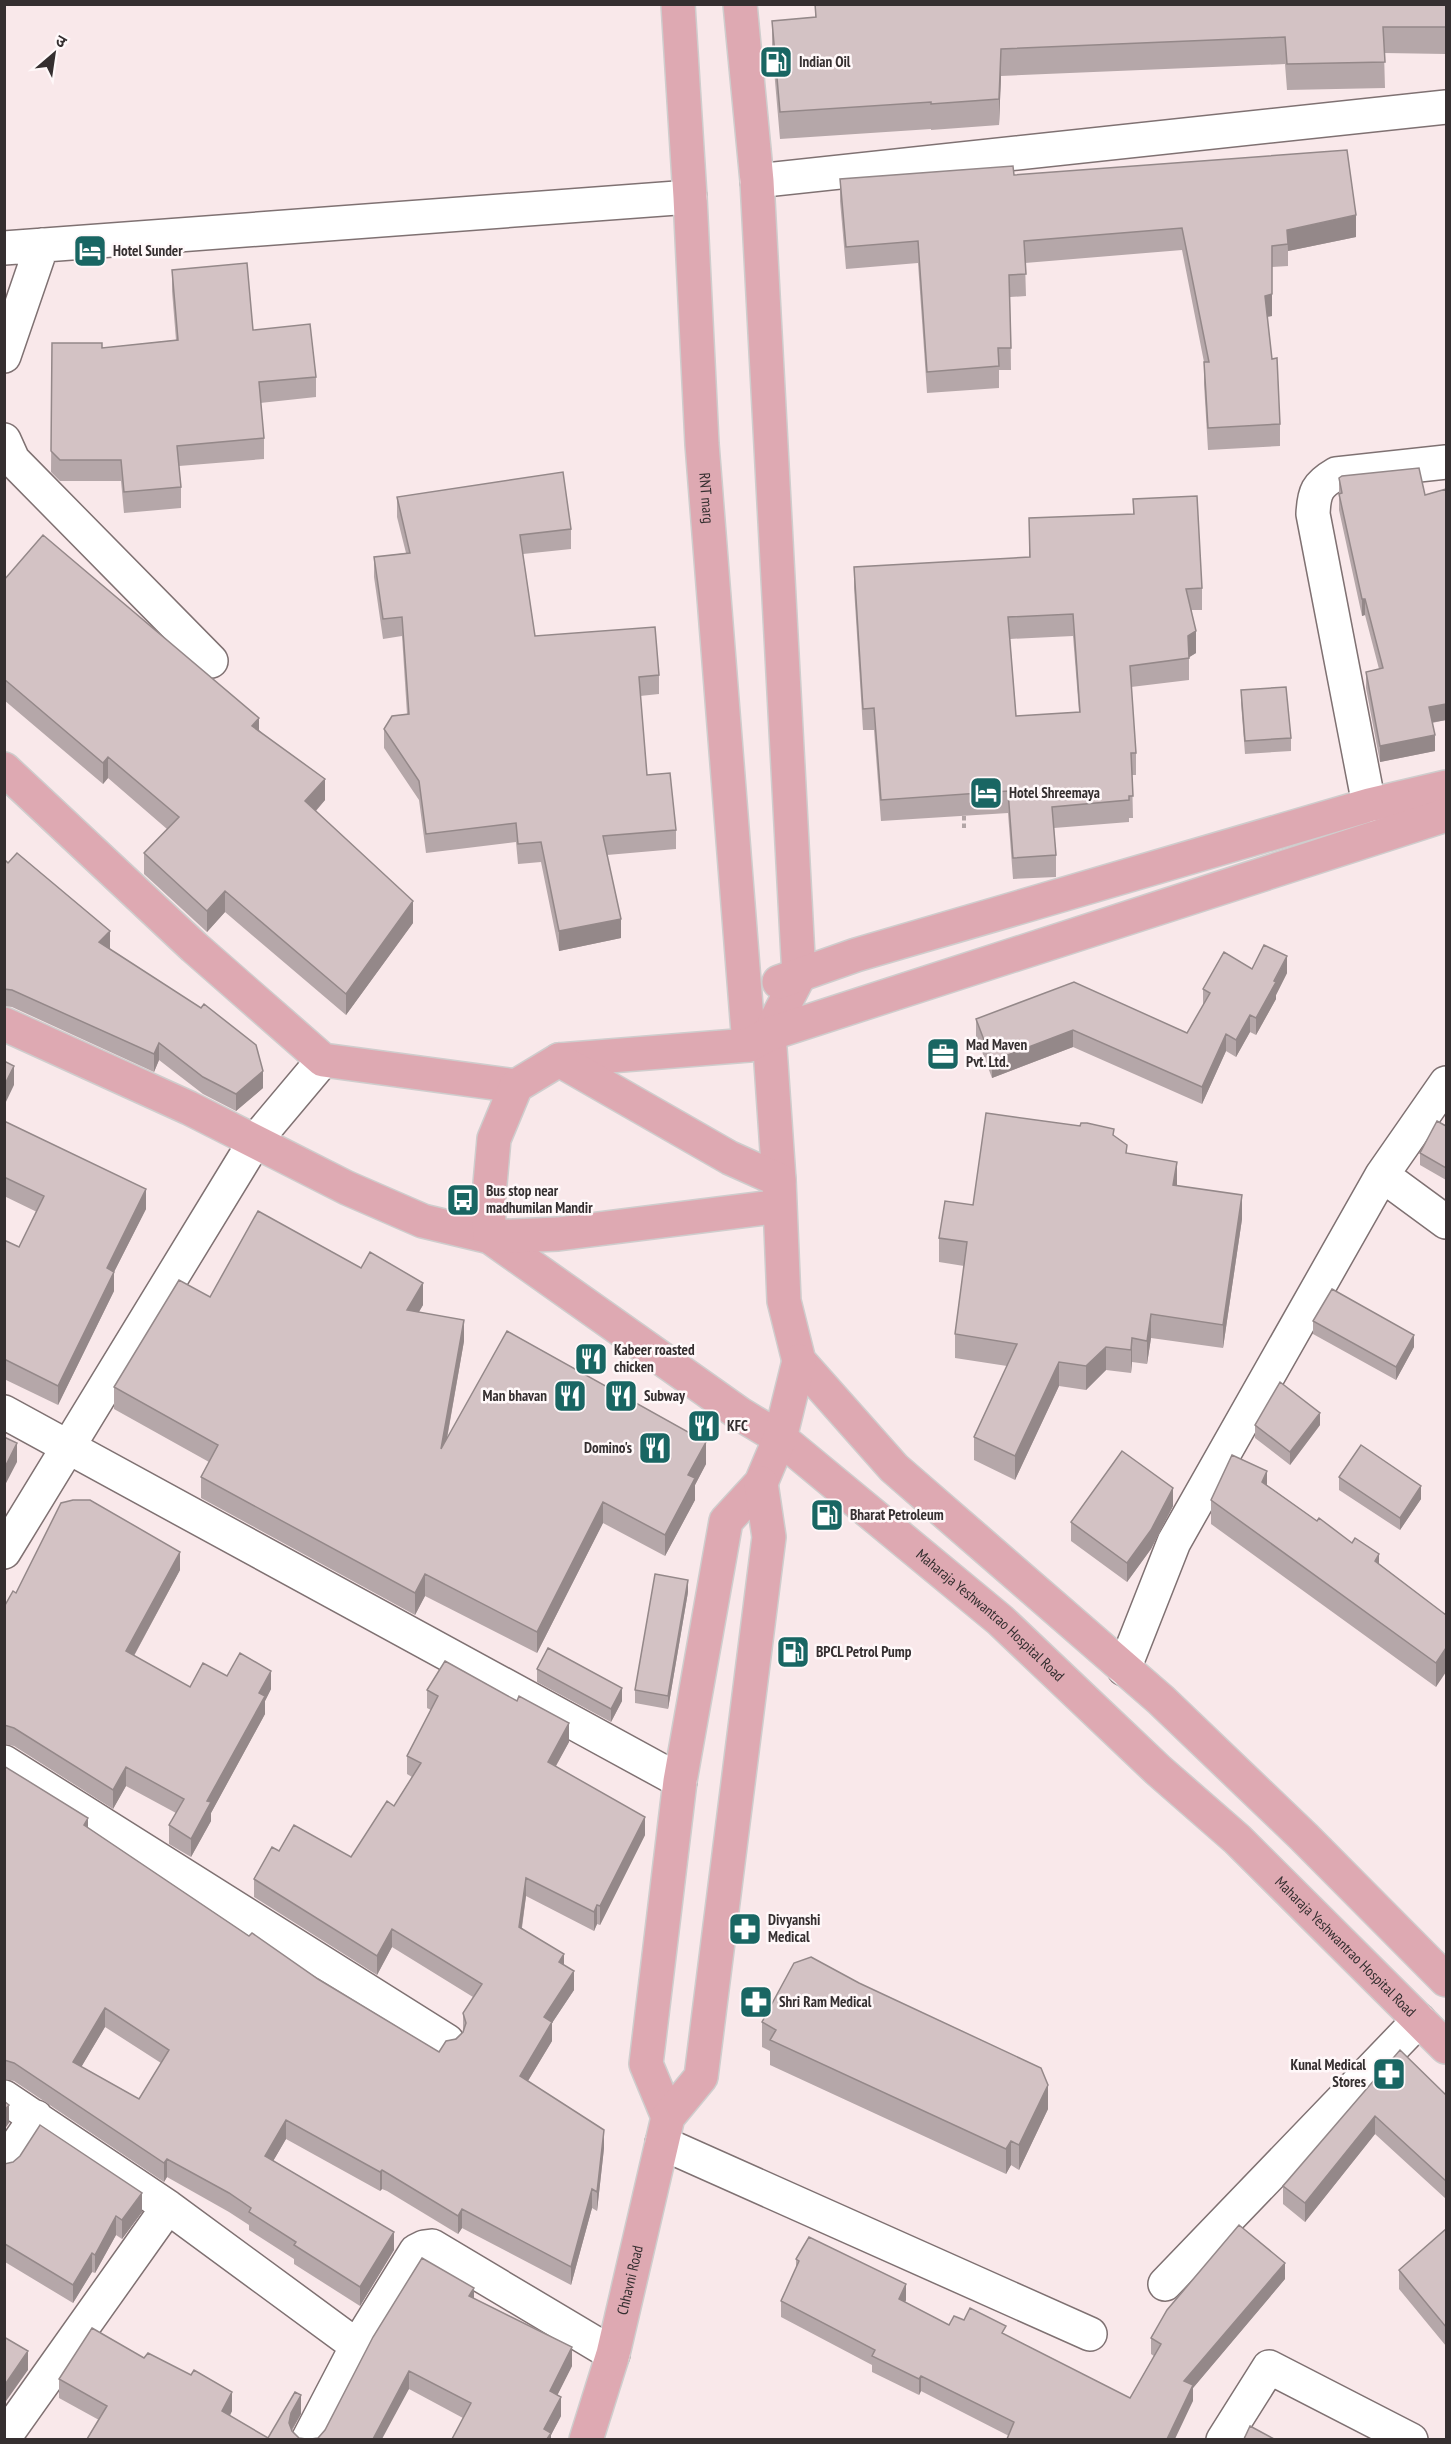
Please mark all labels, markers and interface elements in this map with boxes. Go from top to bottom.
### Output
north arrow [24,24,84,84]
text: उ [52,30,71,52]
fuel station icon: Indian Oil [758,44,794,80]
place label: Indian Oil [799,52,851,71]
hotel icon: Hotel Sunder [72,233,108,269]
place label: Hotel Sunder [113,241,183,260]
street label: RNT marg [695,472,718,524]
hotel icon: Hotel Shreemaya [968,775,1004,811]
place label: Hotel Shreemaya [1009,783,1100,802]
place label: Mad Maven Pvt. Ltd. [966,1035,1027,1071]
office icon: Mad Maven Pvt. Ltd. [925,1036,961,1072]
place label: Bus stop near madhumilan Mandir [486,1181,593,1217]
bus stop icon: Bus stop near madhumilan Mandir [445,1182,481,1218]
place label: Kabeer roasted chicken [614,1340,695,1376]
restaurant icon: Kabeer roasted chicken [573,1341,609,1377]
restaurant icon: Man bhavan [552,1378,588,1414]
restaurant icon: Subway [603,1378,639,1414]
place label: Man bhavan [483,1386,547,1405]
place label: Subway [644,1386,686,1405]
restaurant icon: KFC [686,1408,722,1444]
place label: KFC [727,1416,748,1435]
restaurant icon: Domino's [637,1430,673,1466]
place label: Domino's [584,1438,632,1457]
fuel station icon: Bharat Petroleum [809,1497,845,1533]
place label: Bharat Petroleum [850,1505,944,1524]
street label: Maharaja Yeshwantrao Hospital Road [912,1545,1069,1685]
fuel station icon: BPCL Petrol Pump [775,1634,811,1670]
place label: BPCL Petrol Pump [816,1642,912,1661]
street label: Maharaja Yeshwantrao Hospital Road [1271,1872,1420,2021]
place label: Divyanshi Medical [768,1910,820,1946]
pharmacy icon: Divyanshi Medical [727,1911,763,1947]
pharmacy icon: Shri Ram Medical [738,1984,774,2020]
place label: Shri Ram Medical [779,1992,872,2011]
place label: Kunal Medical Stores [1291,2055,1366,2091]
pharmacy icon: Kunal Medical Stores [1371,2056,1407,2092]
street label: Chhavni Road [612,2243,647,2317]

